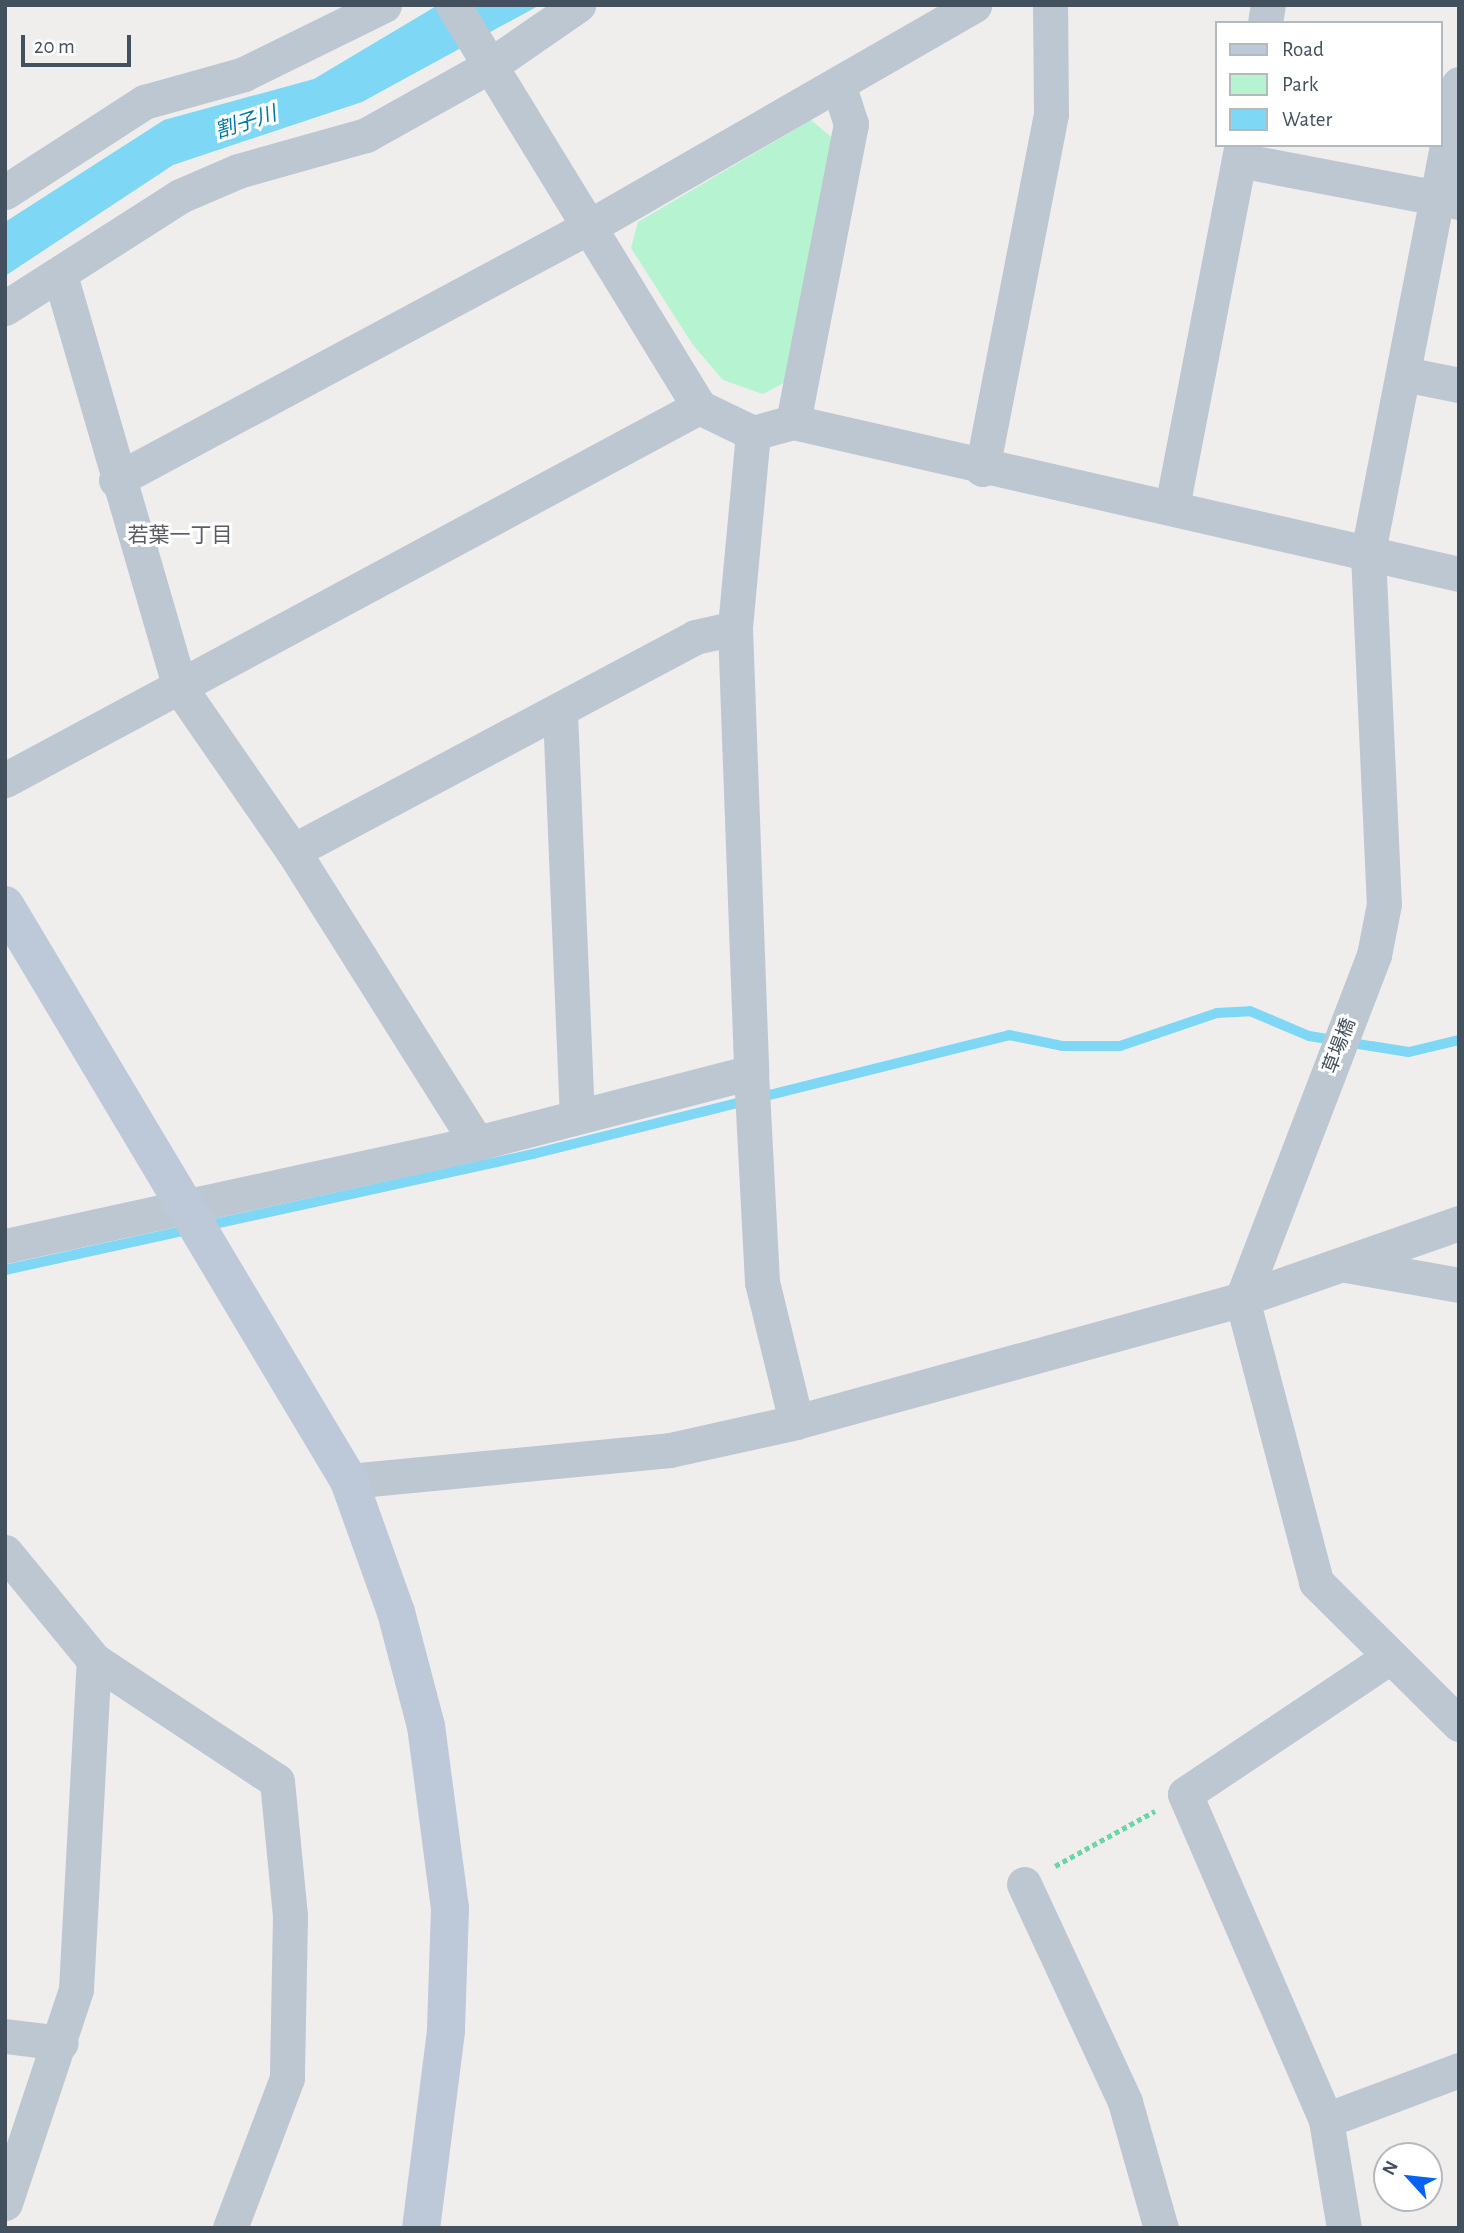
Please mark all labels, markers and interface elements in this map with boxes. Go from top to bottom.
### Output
scale bar [24,21,135,65]
legend [1216,21,1443,147]
text: 20 m [34,36,75,57]
text: Road [1282,39,1324,60]
text: Park [1282,74,1318,95]
water label: 割子川 [212,101,280,145]
text: Water [1282,109,1332,130]
district label: 若葉一丁目 [128,523,232,549]
street label: 草場橋 [1319,1015,1361,1077]
north arrow [1373,2142,1443,2212]
text: N [1379,2158,1402,2178]

